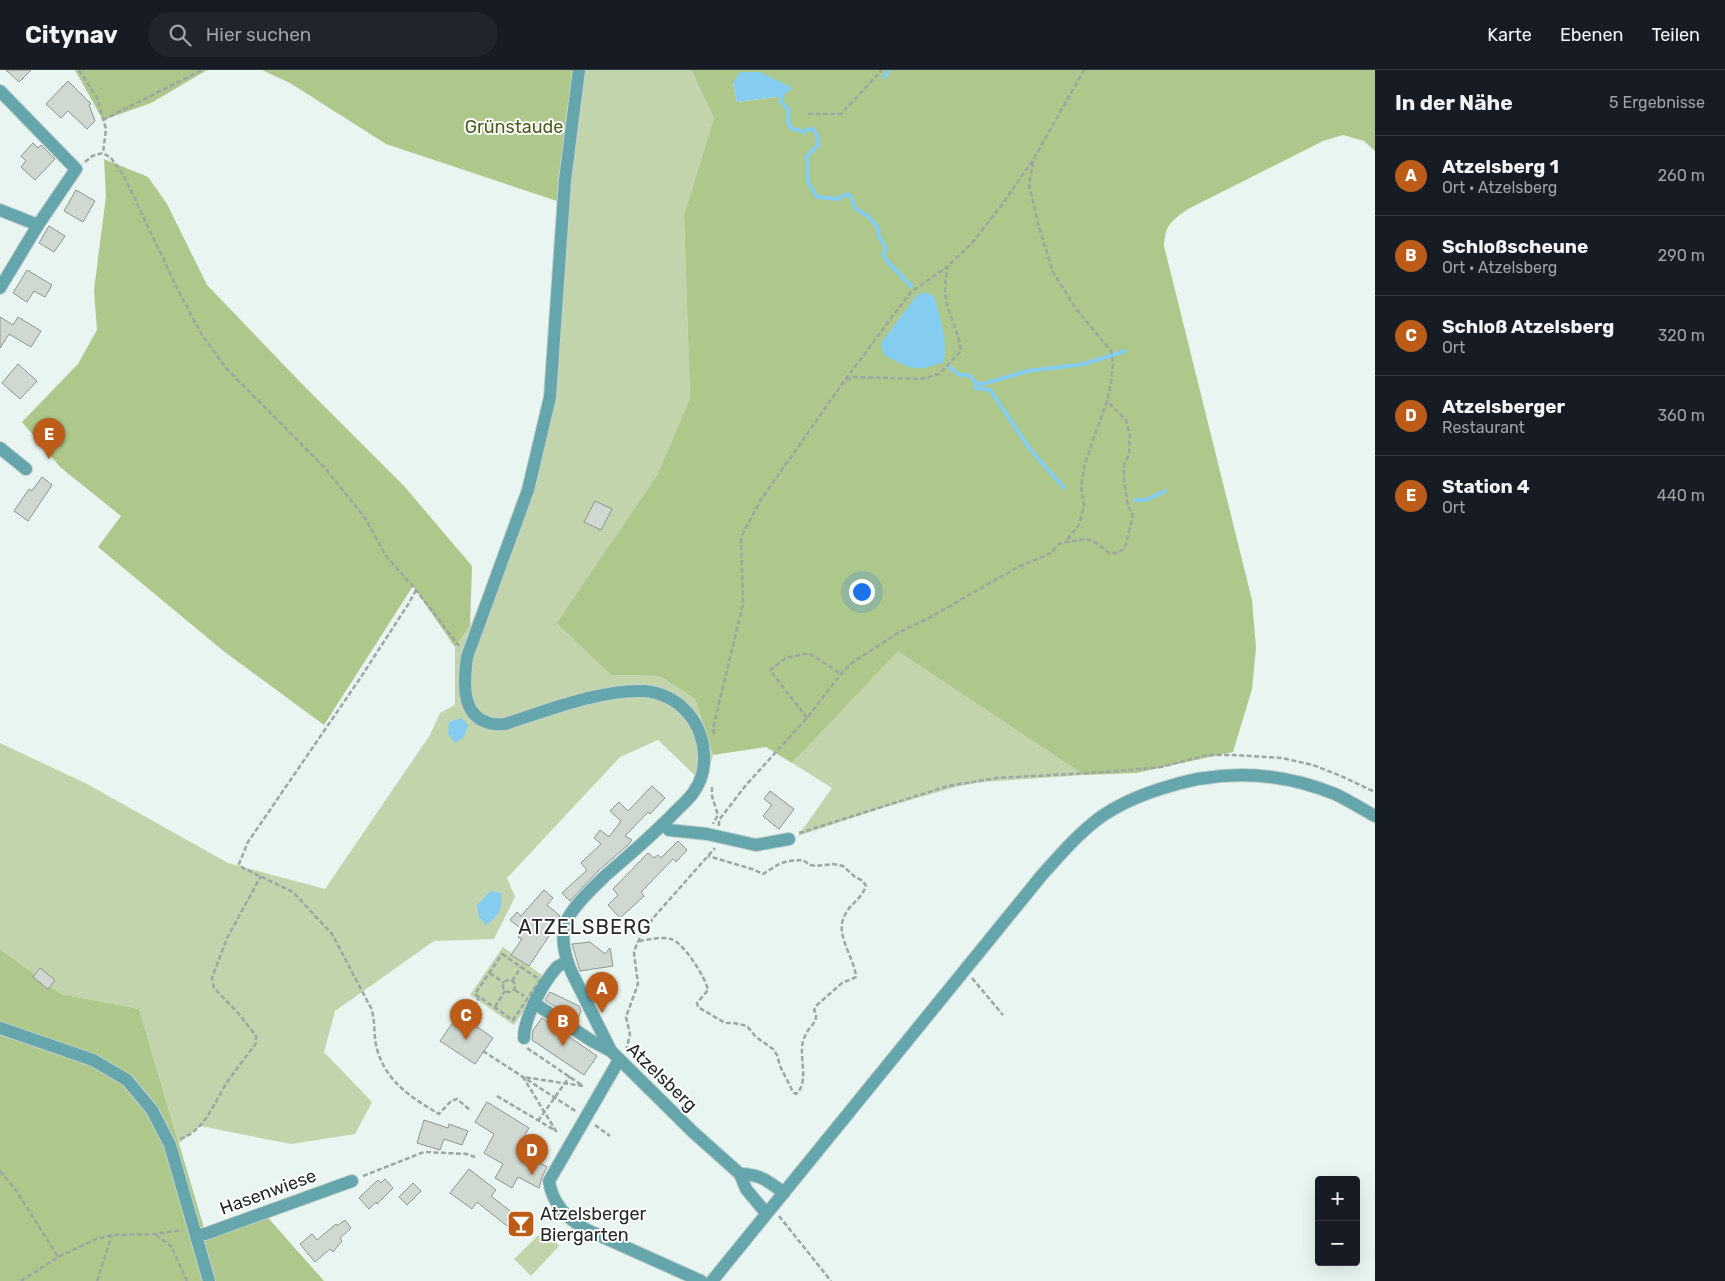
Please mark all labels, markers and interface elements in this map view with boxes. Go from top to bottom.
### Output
search box [148,12,498,57]
text: Citynav [25,21,118,49]
icon: search [166,21,194,49]
text: Hier suchen [206,23,311,46]
text: Karte [1487,24,1532,46]
text: Ebenen [1560,24,1624,46]
text: Teilen [1652,24,1700,46]
text: In der Nähe [1395,90,1513,115]
text: 5 Ergebnisse [1609,93,1705,112]
park label: Grünstaude [465,116,563,138]
text: Atzelsberg 1 [1442,155,1559,178]
text: A [1405,166,1417,185]
text: 260 m [1658,166,1705,185]
text: Ort · Atzelsberg [1442,178,1557,197]
text: Schloßscheune [1442,235,1588,258]
text: B [1405,246,1417,265]
text: 290 m [1658,246,1705,265]
text: Ort · Atzelsberg [1442,258,1557,277]
text: Schloß Atzelsberg [1442,315,1614,338]
text: C [1405,326,1417,345]
text: 320 m [1658,326,1705,345]
text: Ort [1442,338,1465,357]
text: Atzelsberger [1442,395,1565,418]
text: D [1405,406,1417,425]
text: 360 m [1657,406,1705,425]
pin: E [33,418,65,459]
text: Restaurant [1442,418,1525,437]
text: Station 4 [1442,475,1530,498]
text: E [1406,486,1416,505]
text: 440 m [1657,486,1705,505]
text: Ort [1442,498,1465,517]
your location [849,579,875,605]
district label: ATZELSBERG [518,915,652,939]
pin: A [586,972,618,1013]
pin: C [450,999,482,1040]
pin: B [547,1005,579,1046]
street label: Atzelsberg [622,1038,702,1116]
pin: D [516,1134,548,1175]
street label: Hasenwiese [217,1164,319,1220]
map controls [1315,1176,1360,1266]
button: + [1315,1176,1360,1221]
place label: Atzelsberger Biergarten [540,1203,647,1246]
bar icon: Atzelsberger Biergarten [506,1209,536,1239]
button: − [1315,1221,1360,1266]

